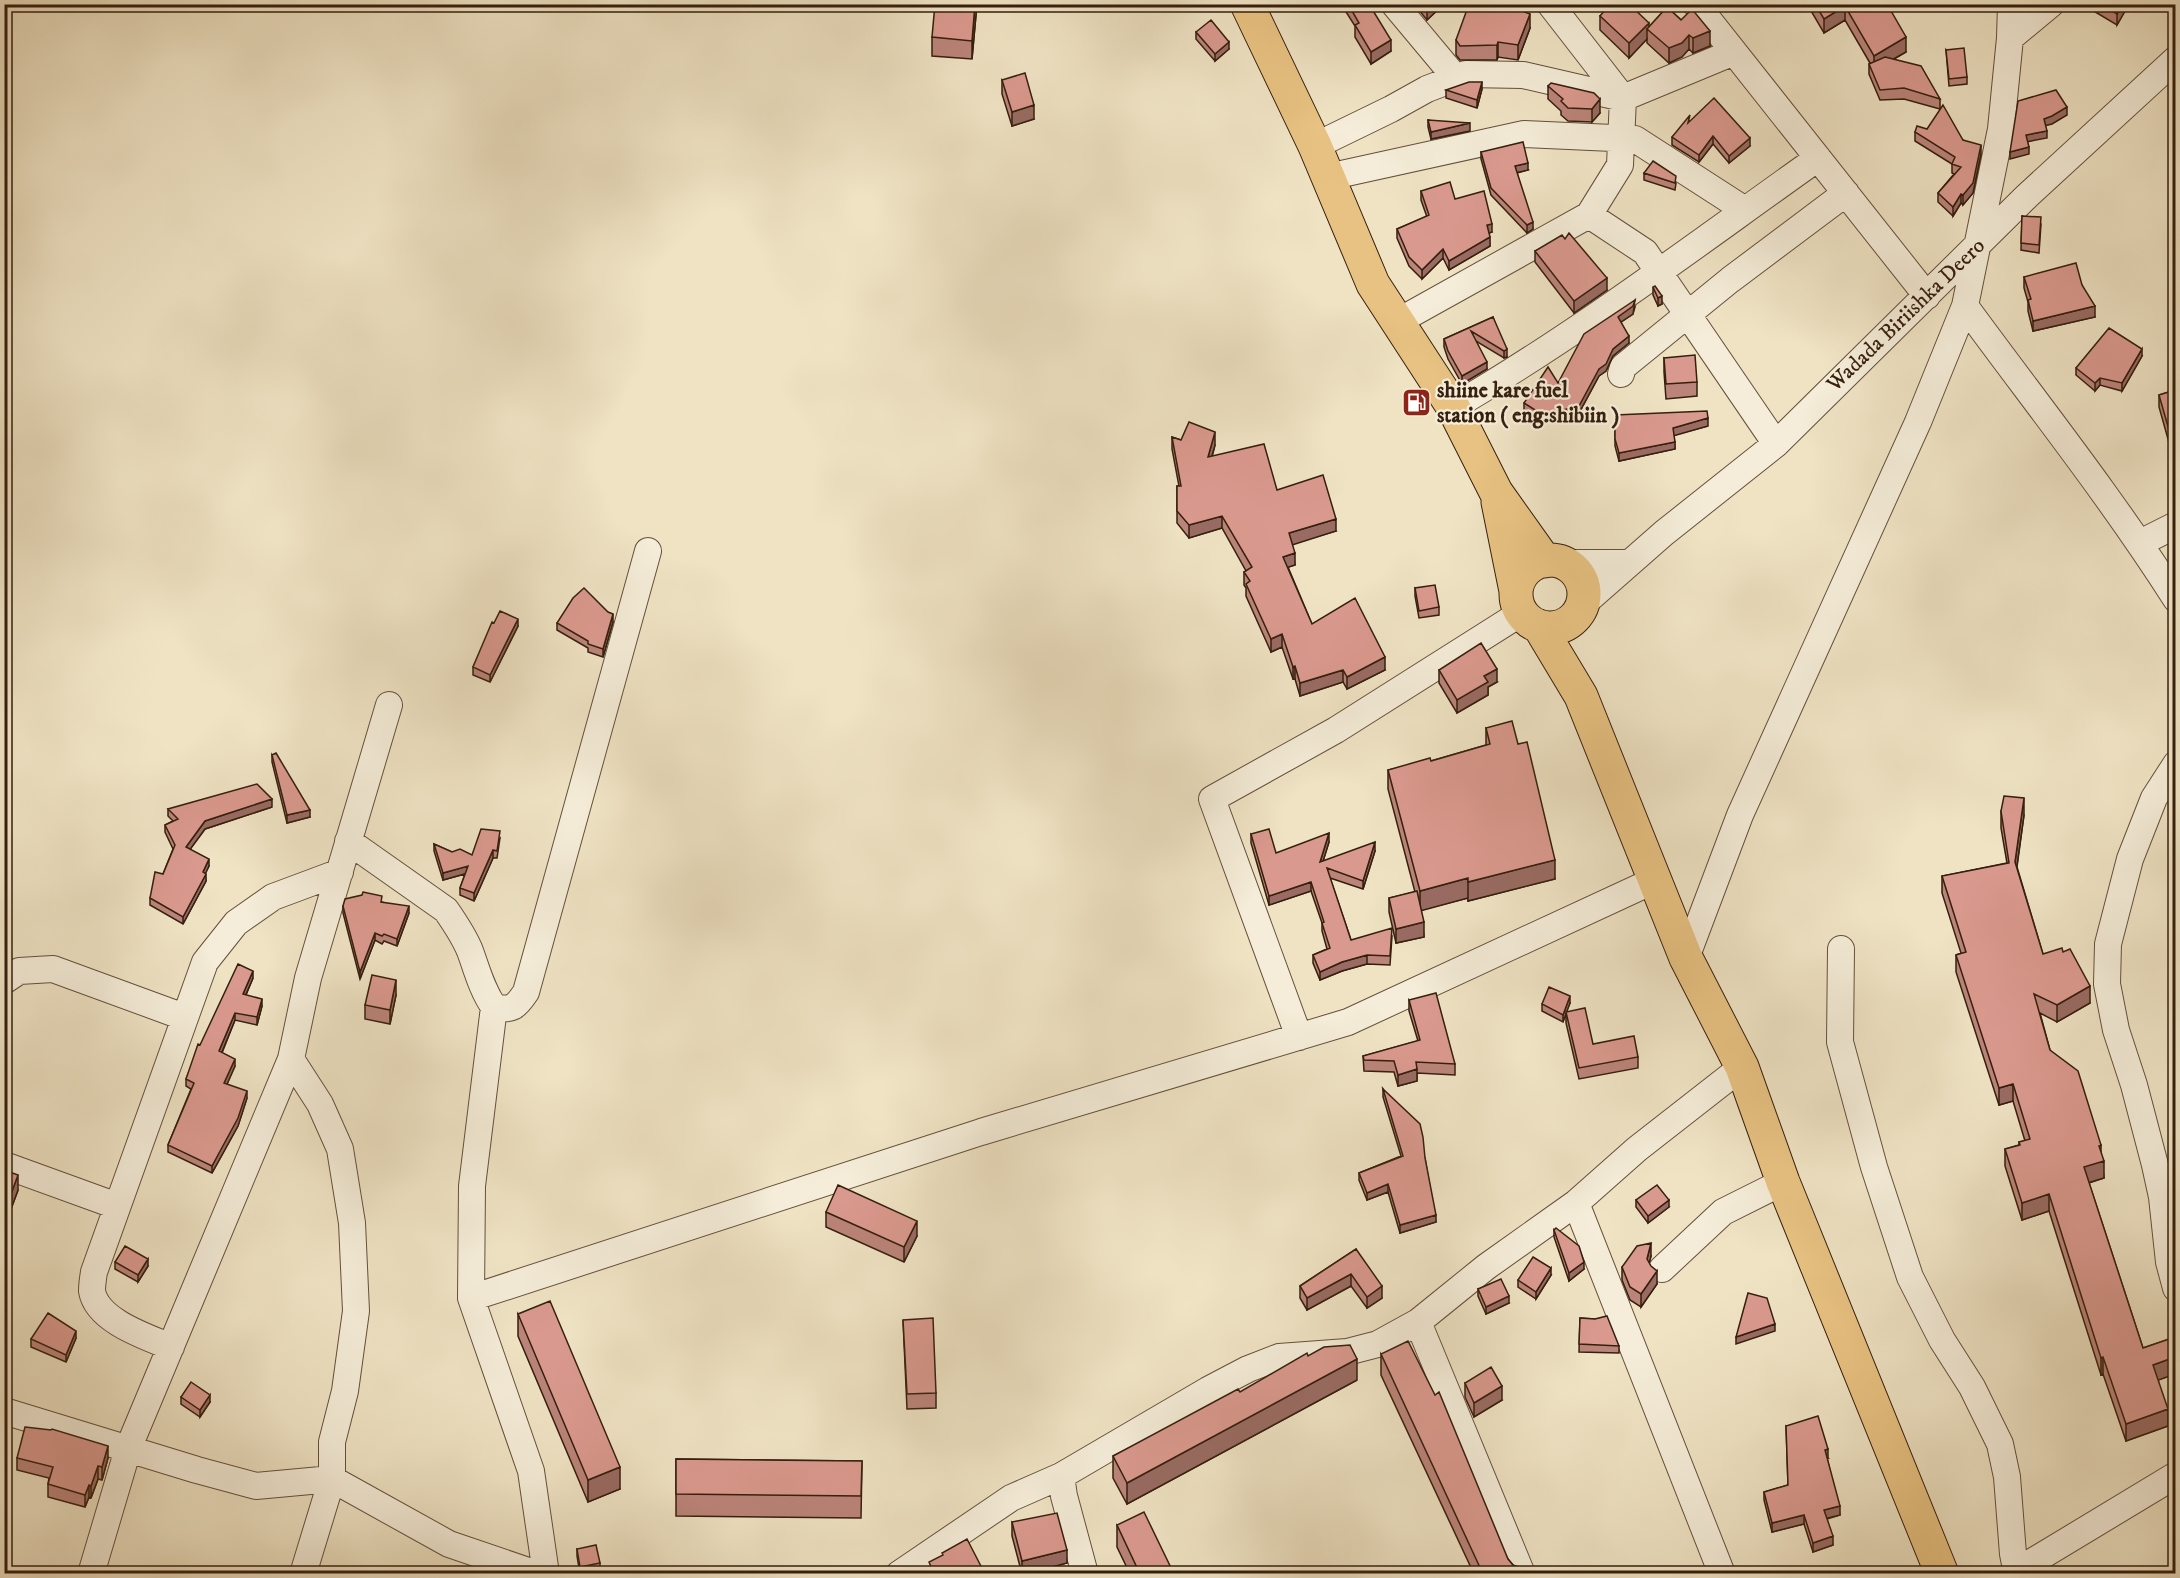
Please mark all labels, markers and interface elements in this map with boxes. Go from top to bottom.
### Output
street label: Wadada Biriishka Deero [1820,232,1991,398]
place label: shiine kare fuel station ( eng:shibiin ) [1437,377,1619,429]
fuel station icon: shiine kare fuel station ( eng:shibiin ) [1400,387,1432,419]

